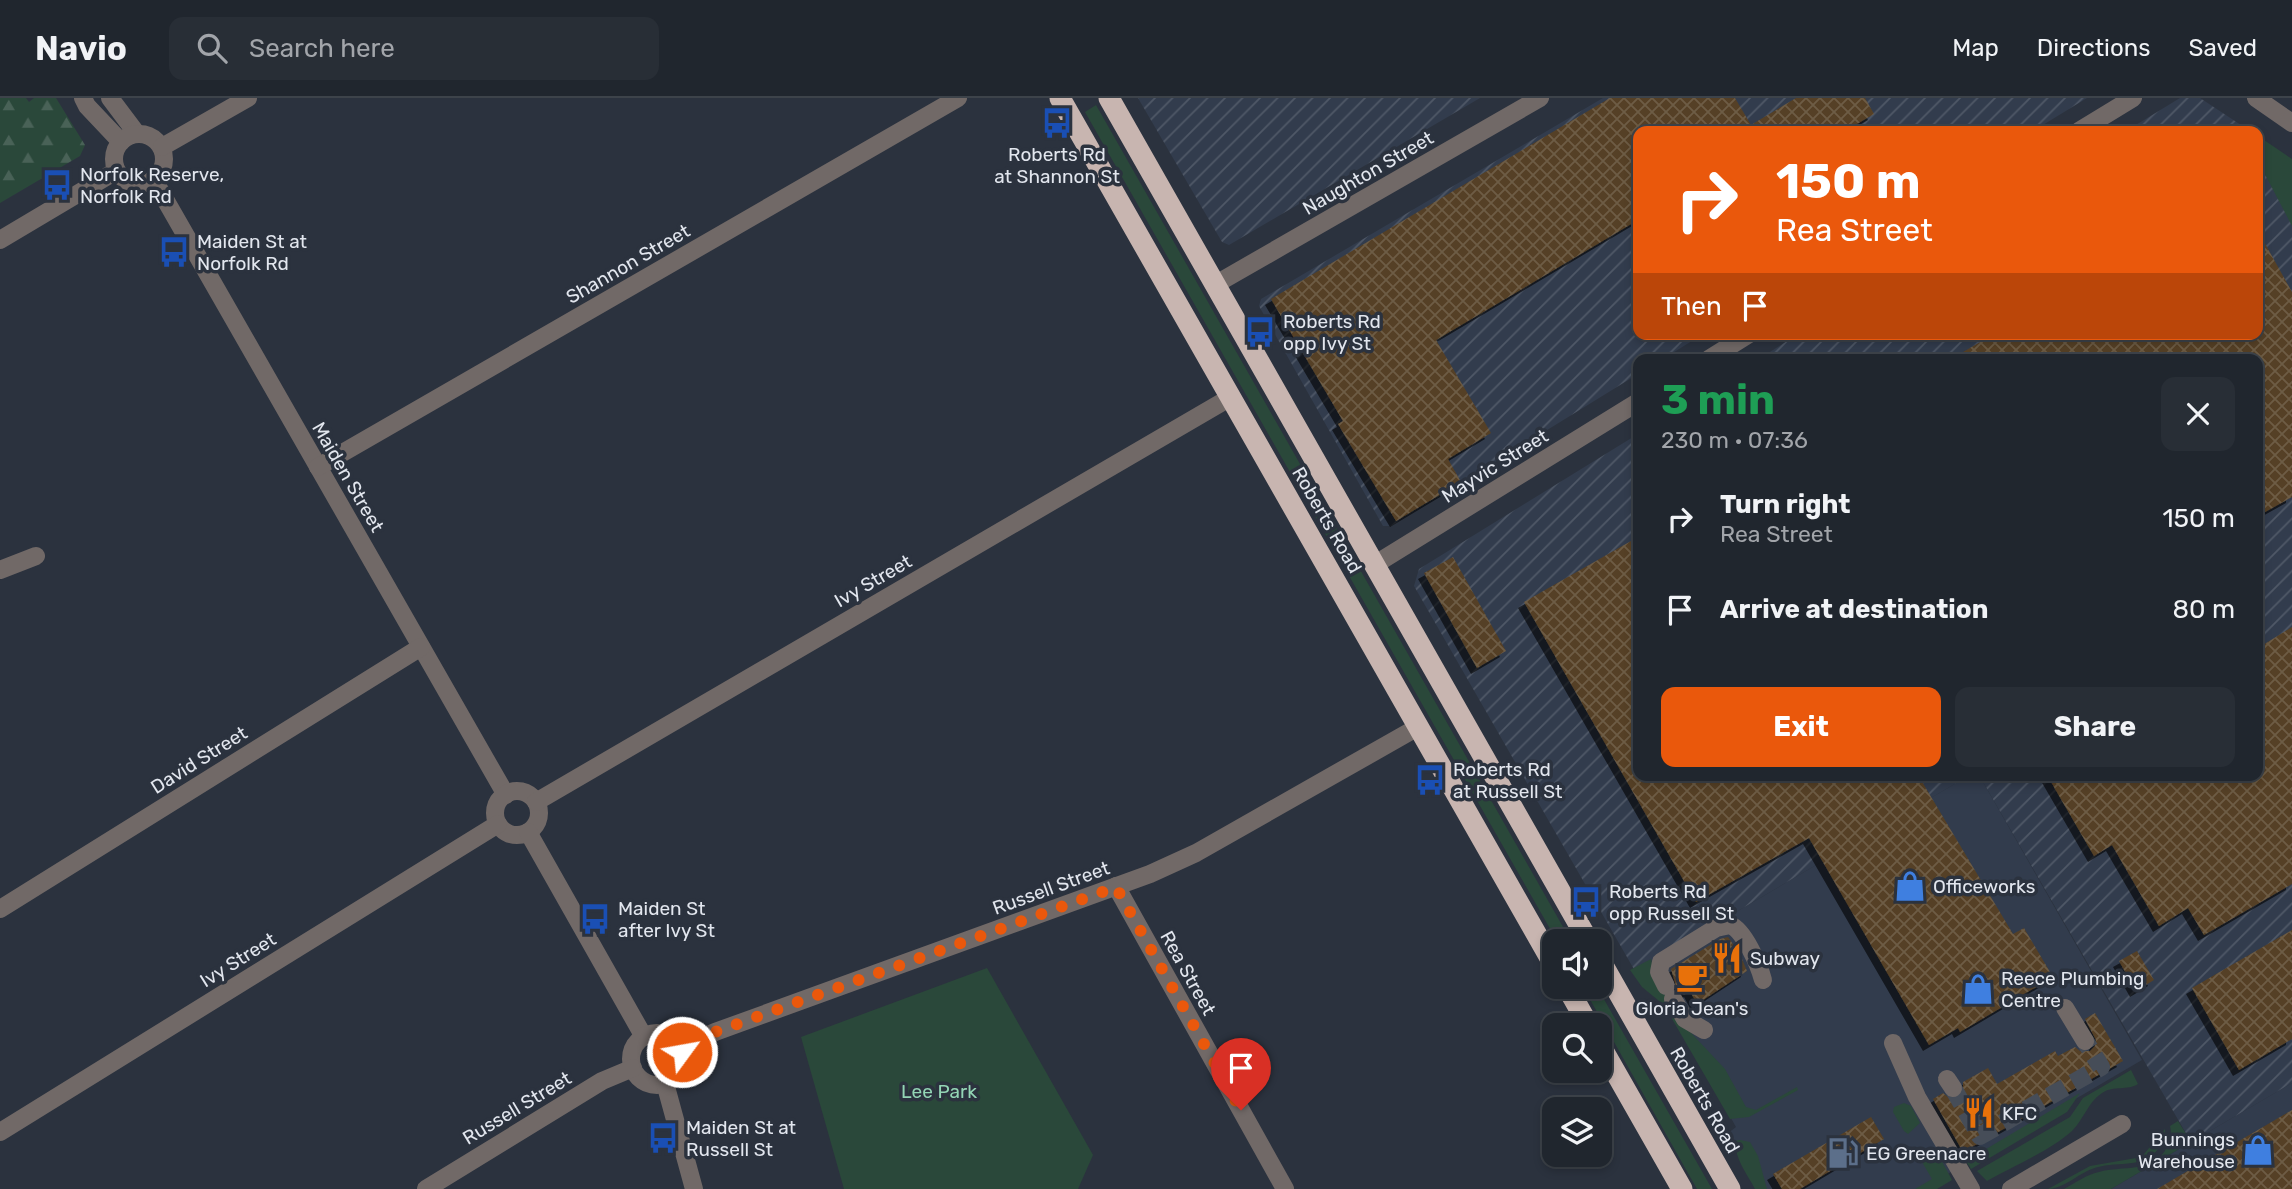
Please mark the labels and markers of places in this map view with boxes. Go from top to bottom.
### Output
bus stop icon: Roberts Rd at Shannon St [1040,106,1074,140]
place label: Roberts Rd at Shannon St [994,143,1120,188]
place label: Norfolk Reserve, Norfolk Rd [80,163,224,208]
bus stop icon: Norfolk Reserve, Norfolk Rd [40,168,74,202]
place label: Maiden St at Norfolk Rd [197,230,308,275]
bus stop icon: Maiden St at Norfolk Rd [157,235,191,269]
place label: Roberts Rd opp Ivy St [1283,310,1381,355]
bus stop icon: Roberts Rd opp Ivy St [1243,315,1277,349]
place label: Roberts Rd at Russell St [1453,758,1563,803]
bus stop icon: Roberts Rd at Russell St [1413,763,1447,797]
shop icon: Officeworks [1893,869,1927,903]
place label: Officeworks [1933,875,2035,898]
place label: Roberts Rd opp Russell St [1609,880,1735,925]
bus stop icon: Roberts Rd opp Russell St [1569,885,1603,919]
place label: Maiden St after Ivy St [618,897,715,942]
bus stop icon: Maiden St after Ivy St [578,902,612,936]
restaurant icon: Subway [1710,941,1744,975]
place label: Subway [1750,947,1820,970]
cafe icon: Gloria Jean's [1675,960,1709,994]
place label: Reece Plumbing Centre [2001,967,2144,1012]
shop icon: Reece Plumbing Centre [1961,972,1995,1006]
place label: Gloria Jean's [1636,997,1748,1020]
pin [1211,1038,1271,1110]
restaurant icon: KFC [1962,1096,1996,1130]
place label: KFC [2002,1102,2037,1125]
place label: Maiden St at Russell St [686,1116,797,1161]
bus stop icon: Maiden St at Russell St [646,1121,680,1155]
place label: Bunnings Warehouse [2138,1128,2235,1173]
shop icon: Bunnings Warehouse [2241,1133,2275,1167]
fuel station icon: EG Greenacre [1826,1136,1860,1170]
place label: EG Greenacre [1866,1142,1986,1165]

